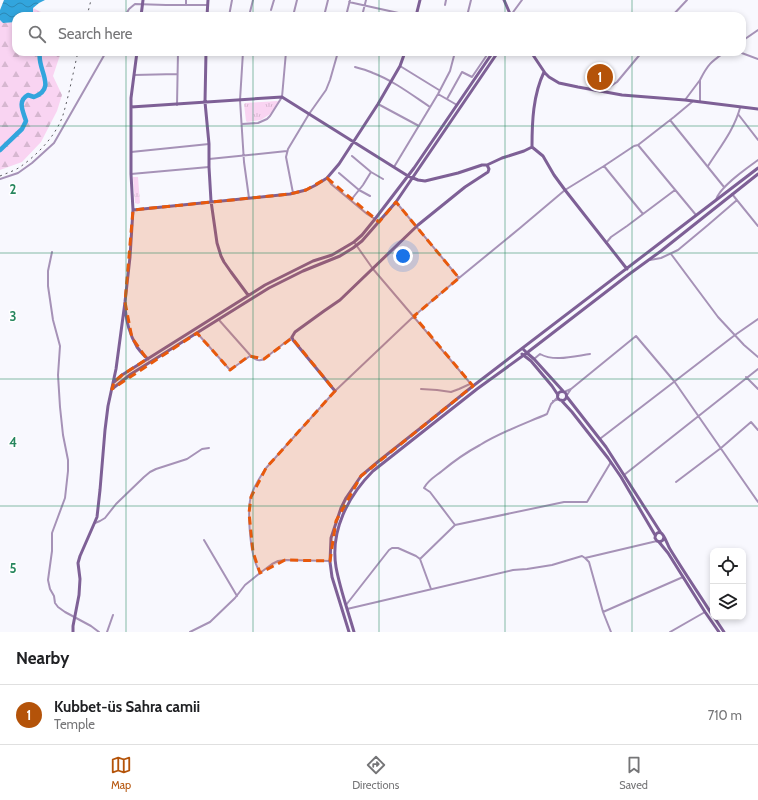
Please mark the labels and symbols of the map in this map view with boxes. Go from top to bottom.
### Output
pin: 1 [587,62,613,92]
text: 2 [10,181,17,197]
your location [393,246,413,266]
text: 3 [9,308,17,324]
text: 4 [9,434,17,450]
text: 5 [10,560,17,576]

